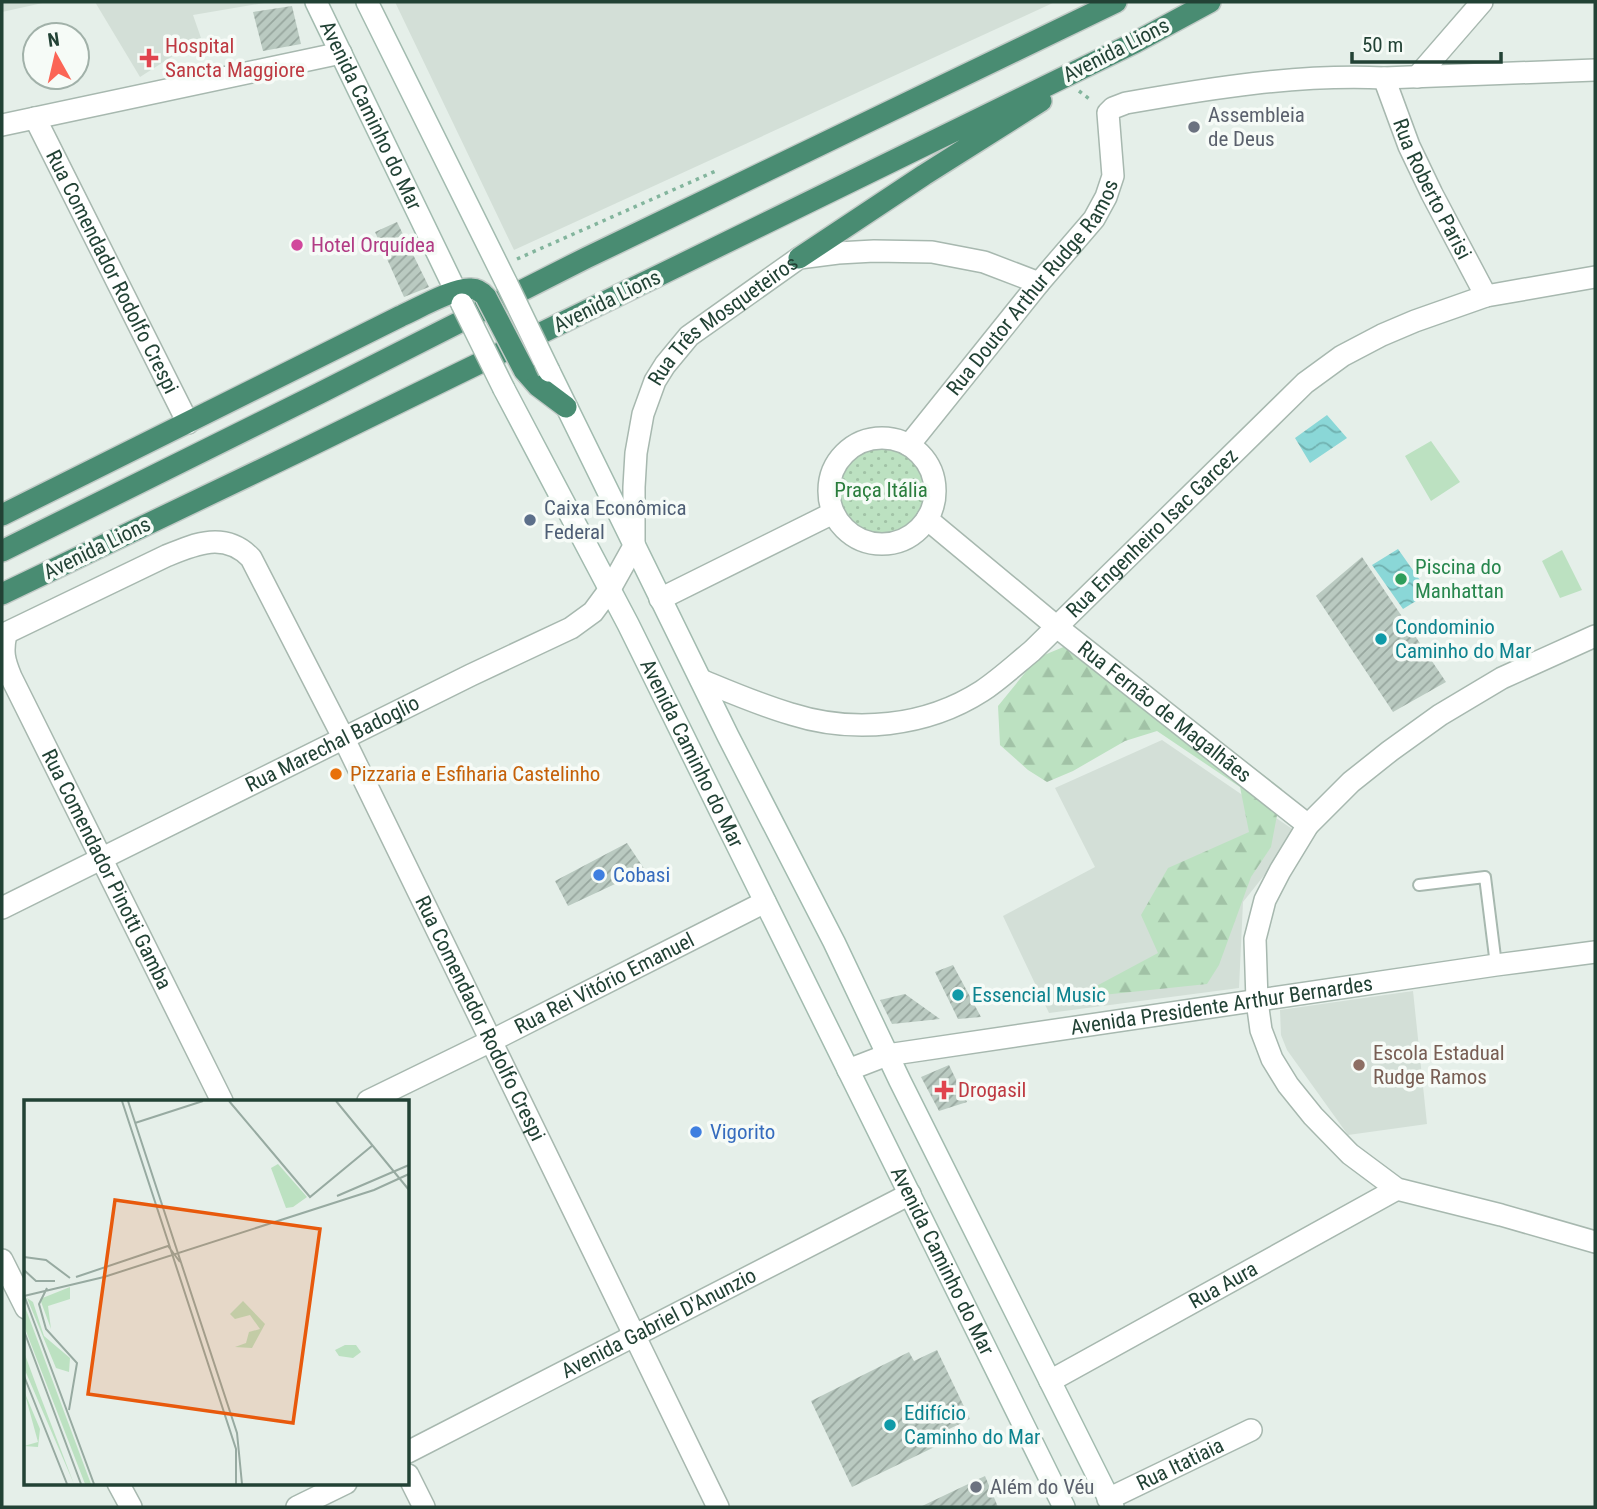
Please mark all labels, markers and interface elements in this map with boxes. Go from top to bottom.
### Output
street label: Avenida Lions [1059,13,1173,87]
street label: Avenida Caminho do Mar [315,17,427,214]
north arrow [21,21,91,91]
scale bar [1352,21,1501,65]
text: N [46,27,61,52]
text: 50 m [1362,33,1403,57]
place label: Hospital Sancta Maggiore [165,34,305,82]
marker: Hospital Sancta Maggiore [139,48,159,68]
place label: Assembleia de Deus [1208,103,1305,151]
street label: Rua Roberto Parisi [1388,115,1476,263]
marker: Assembleia de Deus [1186,119,1202,135]
street label: Rua Comendador Rodolfo Crespi [41,146,183,398]
street label: Rua Doutor Arthur Rudge Ramos [942,177,1123,400]
place label: Hotel Orquídea [311,233,435,257]
marker: Hotel Orquídea [289,237,305,253]
street label: Rua Três Mosqueteiros [643,251,802,390]
street label: Avenida Lions [550,265,664,337]
street label: Rua Engenheiro Isac Garcez [1061,444,1243,622]
park label: Praça Itália [834,478,928,502]
place label: Caixa Econômica Federal [544,496,686,544]
street label: Avenida Lions [40,512,154,584]
marker: Caixa Econômica Federal [522,512,538,528]
place label: Piscina do Manhattan [1415,555,1504,603]
marker: Piscina do Manhattan [1393,571,1409,587]
place label: Condominio Caminho do Mar [1395,615,1531,663]
marker: Condominio Caminho do Mar [1373,631,1389,647]
street label: Rua Fernão de Magalhães [1073,636,1256,787]
street label: Avenida Caminho do Mar [635,655,748,852]
street label: Rua Marechal Badoglio [242,691,423,797]
street label: Rua Comendador Pinotti Gamba [37,745,177,993]
place label: Pizzaria e Esfiharia Castelinho [350,762,600,786]
marker: Pizzaria e Esfiharia Castelinho [328,766,344,782]
place label: Cobasi [613,863,670,887]
marker: Cobasi [591,867,607,883]
street label: Rua Comendador Rodolfo Crespi [410,892,550,1145]
street label: Rua Rei Vitório Emanuel [511,928,698,1039]
street label: Avenida Presidente Arthur Bernardes [1069,971,1374,1040]
place label: Essencial Music [972,983,1106,1007]
marker: Essencial Music [950,987,966,1003]
place label: Escola Estadual Rudge Ramos [1373,1041,1505,1089]
marker: Escola Estadual Rudge Ramos [1351,1057,1367,1073]
place label: Drogasil [958,1078,1026,1102]
marker: Drogasil [936,1082,952,1098]
inset map [24,1100,410,1484]
place label: Vigorito [710,1120,775,1144]
marker: Vigorito [688,1124,704,1140]
street label: Avenida Caminho do Mar [886,1163,999,1359]
street label: Rua Aura [1185,1257,1262,1314]
street label: Avenida Gabriel D'Anunzio [557,1263,760,1383]
place label: Edifício Caminho do Mar [904,1401,1040,1449]
marker: Edifício Caminho do Mar [882,1417,898,1433]
street label: Rua Itatiaia [1133,1433,1227,1495]
place label: Além do Véu [990,1475,1095,1499]
marker: Além do Véu [968,1479,984,1495]

